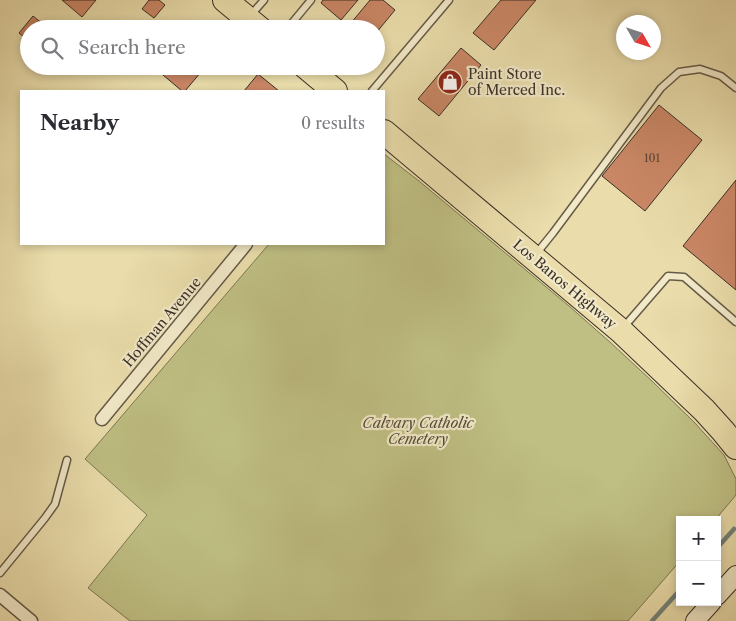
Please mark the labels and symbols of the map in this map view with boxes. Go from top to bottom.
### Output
north arrow [616,15,661,60]
place label: Paint Store of Merced Inc. [468,65,565,99]
shop icon: Paint Store of Merced Inc. [437,69,463,95]
house number: 101 [644,151,660,165]
street label: Los Banos Highway [509,235,621,333]
street label: Hoffman Avenue [119,273,205,371]
park label: Calvary Catholic Cemetery [362,414,475,448]

